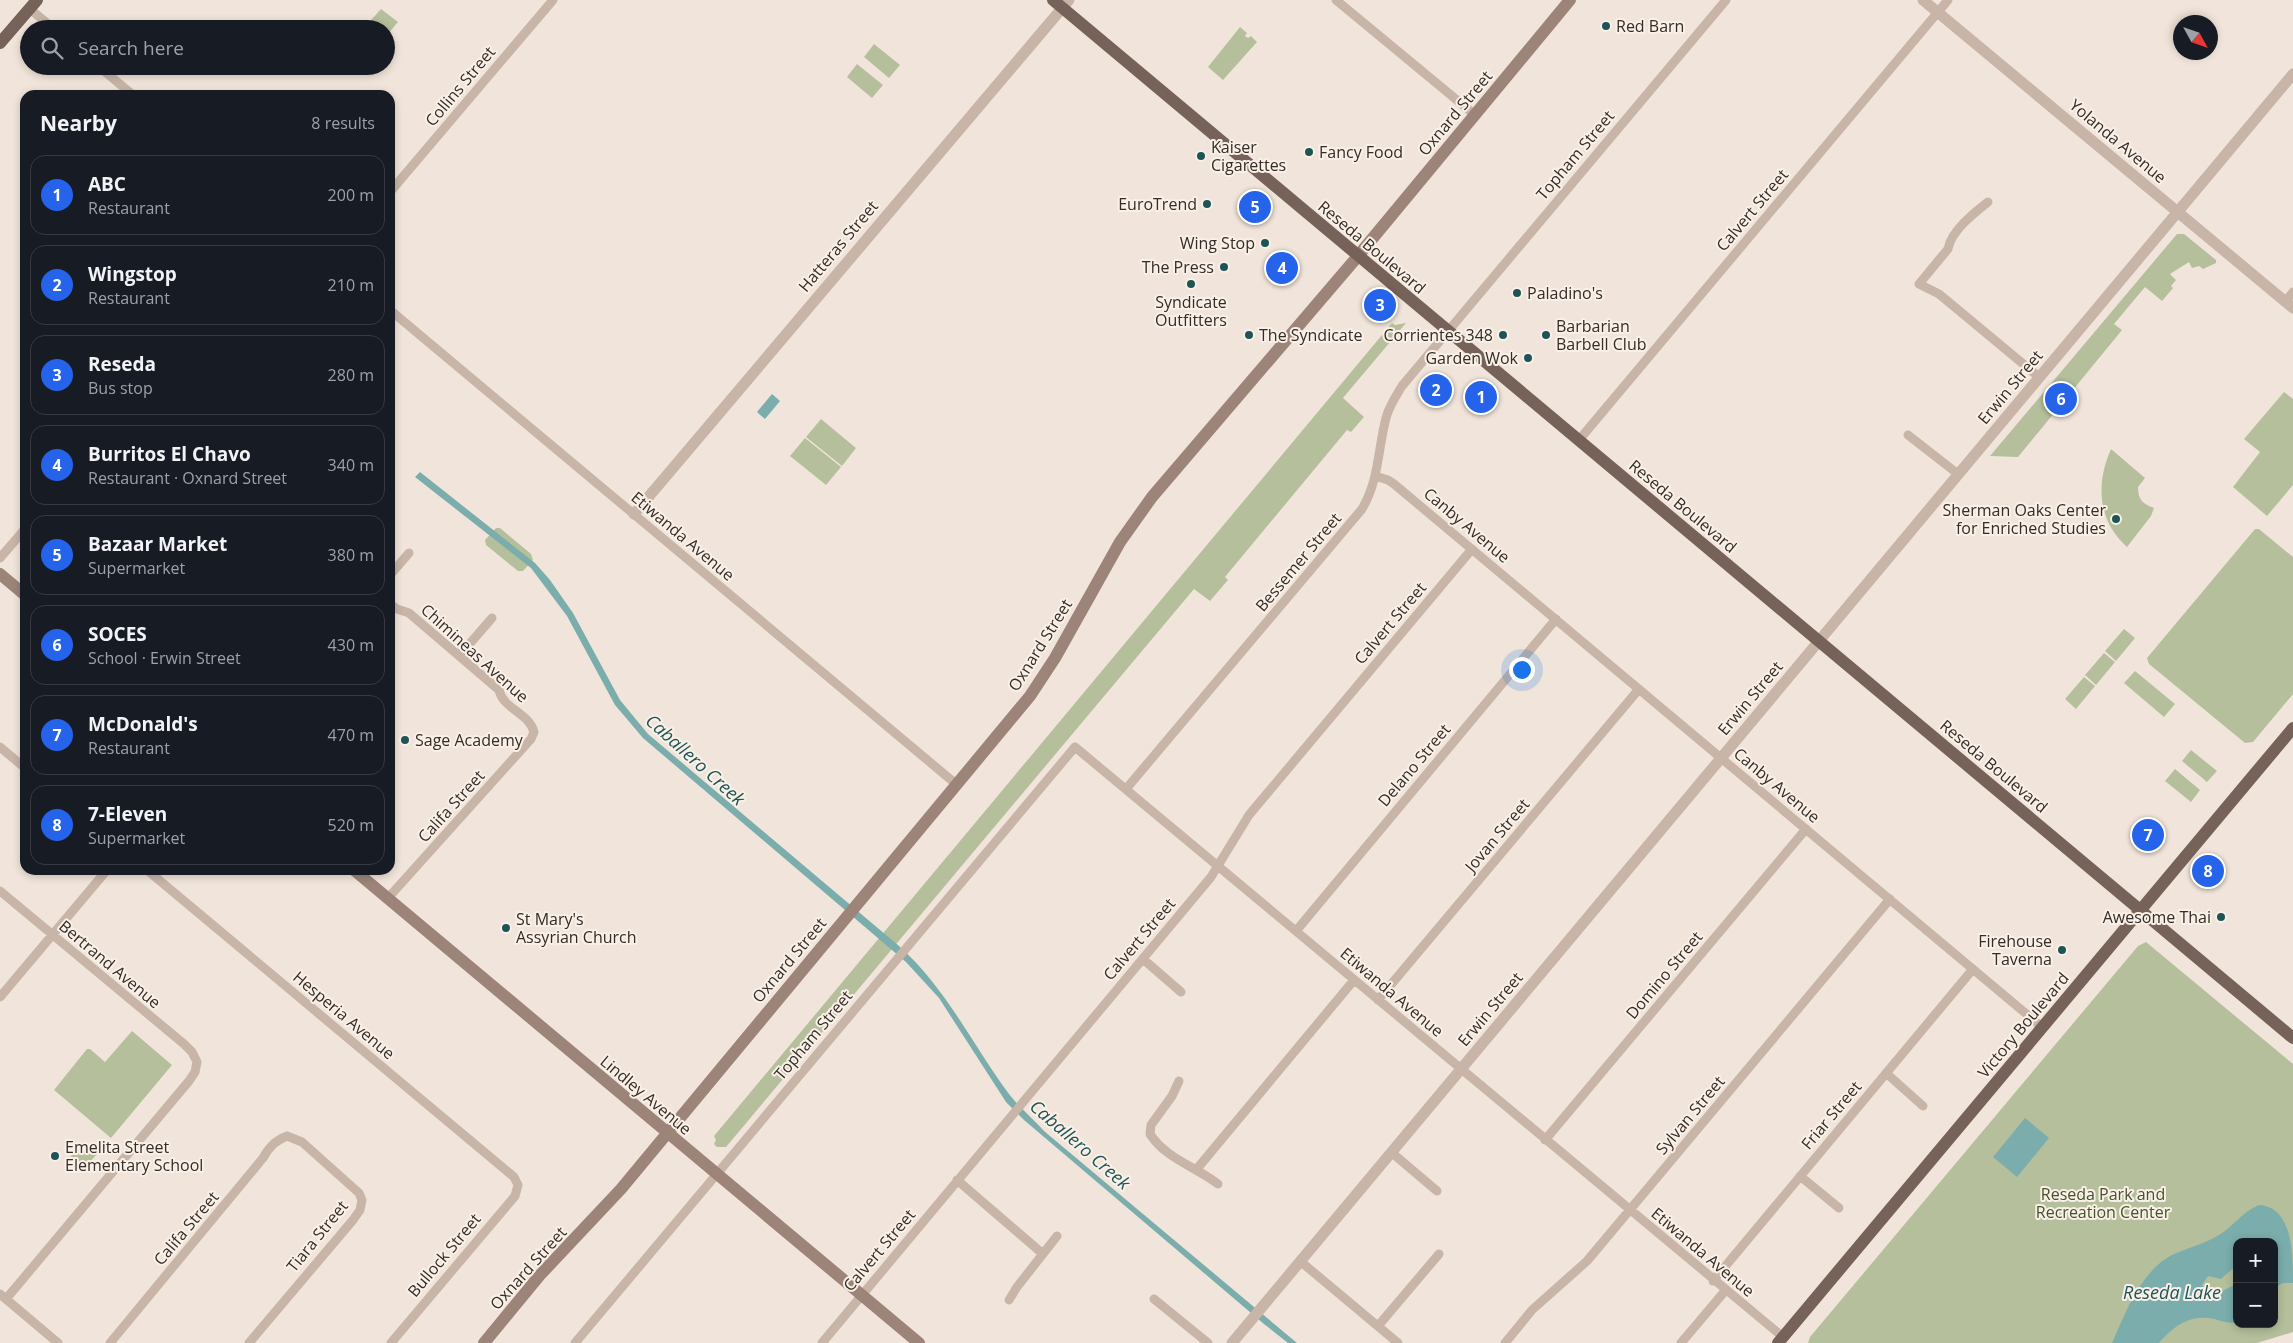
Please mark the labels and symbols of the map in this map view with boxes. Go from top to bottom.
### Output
place label: Red Barn [1616,15,1684,37]
north arrow [2173,15,2218,60]
marker: Red Barn [1600,20,1612,32]
street label: Collins Street [420,41,500,131]
street label: Oxnard Street [1413,66,1497,160]
street label: Yolanda Avenue [2065,94,2171,188]
street label: Topham Street [1531,105,1619,204]
place label: Kaiser Cigarettes [1211,136,1286,176]
place label: Fancy Food [1319,141,1403,163]
marker: Fancy Food [1303,146,1315,158]
marker: Kaiser Cigarettes [1195,150,1207,162]
street label: Calvert Street [1711,164,1793,256]
pin: 5 [1239,188,1271,226]
place label: EuroTrend [1118,193,1197,215]
street label: Hatteras Street [793,195,883,296]
street label: Reseda Boulevard [1313,195,1431,299]
marker: EuroTrend [1201,198,1213,210]
place label: Wing Stop [1180,232,1255,254]
marker: Wing Stop [1259,237,1271,249]
pin: 4 [1266,249,1298,287]
place label: The Press [1142,256,1214,278]
marker: The Press [1218,261,1230,273]
marker: Syndicate Outfitters [1185,278,1197,290]
place label: Paladino's [1527,282,1603,304]
pin: 3 [1364,286,1396,324]
marker: Paladino's [1511,287,1523,299]
place label: Syndicate Outfitters [1155,291,1227,331]
place label: Barbarian Barbell Club [1556,315,1647,355]
place label: The Syndicate [1259,324,1362,346]
place label: Corrientes 348 [1383,324,1493,346]
marker: The Syndicate [1243,329,1255,341]
marker: Corrientes 348 [1497,329,1509,341]
marker: Barbarian Barbell Club [1540,329,1552,341]
street label: Erwin Street [1972,345,2048,429]
place label: Garden Wok [1425,347,1519,369]
marker: Garden Wok [1522,352,1534,364]
pin: 2 [1420,371,1452,409]
pin: 1 [1465,378,1497,416]
pin: 6 [2045,380,2077,418]
street label: Reseda Boulevard [1624,454,1742,558]
street label: Canby Avenue [1419,482,1515,568]
street label: Etiwanda Avenue [627,486,739,586]
place label: Sherman Oaks Center for Enriched Studies [1943,499,2106,539]
street label: Bessemer Street [1250,508,1346,616]
marker: Sherman Oaks Center for Enriched Studies [2110,513,2122,525]
street label: Calvert Street [1349,577,1431,669]
street label: Oxnard Street [1003,595,1077,695]
street label: Chimineas Avenue [416,599,534,707]
street label: Erwin Street [1712,656,1788,740]
your location [1509,657,1535,683]
water label: Caballero Creek [641,708,751,811]
street label: Reseda Boulevard [1935,714,2053,818]
street label: Delano Street [1373,719,1455,811]
place label: Sage Academy [415,729,524,751]
marker: Sage Academy [399,734,411,746]
street label: Canby Avenue [1729,742,1825,828]
street label: Califa Street [413,765,490,847]
street label: Jovan Street [1459,793,1534,878]
pin: 7 [2132,816,2164,854]
pin: 8 [2192,852,2224,890]
street label: Calvert Street [1098,893,1180,985]
place label: Awesome Thai [2103,906,2211,928]
place label: St Mary's Assyrian Church [516,908,637,948]
marker: Awesome Thai [2215,911,2227,923]
street label: Oxnard Street [747,913,831,1007]
street label: Bertrand Avenue [54,915,166,1013]
marker: St Mary's Assyrian Church [500,922,512,934]
street label: Domino Street [1621,926,1707,1024]
place label: Firehouse Taverna [1978,930,2052,970]
street label: Etiwanda Avenue [1336,942,1448,1042]
marker: Firehouse Taverna [2056,944,2068,956]
street label: Hesperia Avenue [288,966,400,1064]
street label: Erwin Street [1452,967,1528,1051]
street label: Victory Boulevard [1972,968,2074,1082]
street label: Topham Street [769,985,857,1084]
street label: Lindley Avenue [596,1050,696,1140]
street label: Sylvan Street [1651,1071,1730,1159]
street label: Friar Street [1796,1076,1866,1154]
water label: Caballero Creek [1025,1094,1137,1195]
place label: Emelita Street Elementary School [65,1136,203,1176]
marker: Emelita Street Elementary School [49,1150,61,1162]
park label: Reseda Park and Recreation Center [2036,1183,2171,1223]
street label: Califa Street [149,1186,224,1270]
street label: Tiara Street [281,1195,353,1276]
street label: Etiwanda Avenue [1647,1202,1759,1302]
street label: Calvert Street [838,1204,920,1296]
street label: Bullock Street [403,1208,486,1301]
street label: Oxnard Street [485,1222,571,1314]
water label: Reseda Lake [2123,1280,2221,1304]

